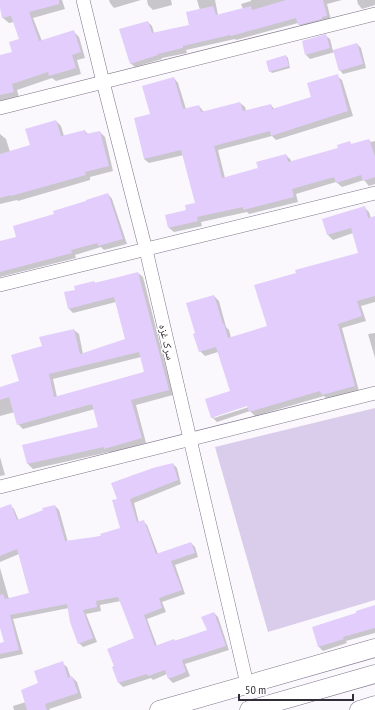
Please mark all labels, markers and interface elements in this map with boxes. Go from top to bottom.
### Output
street label: سرک غزه [156,323,178,361]
scale bar [239,676,353,702]
text: 50 m [245,682,266,697]

